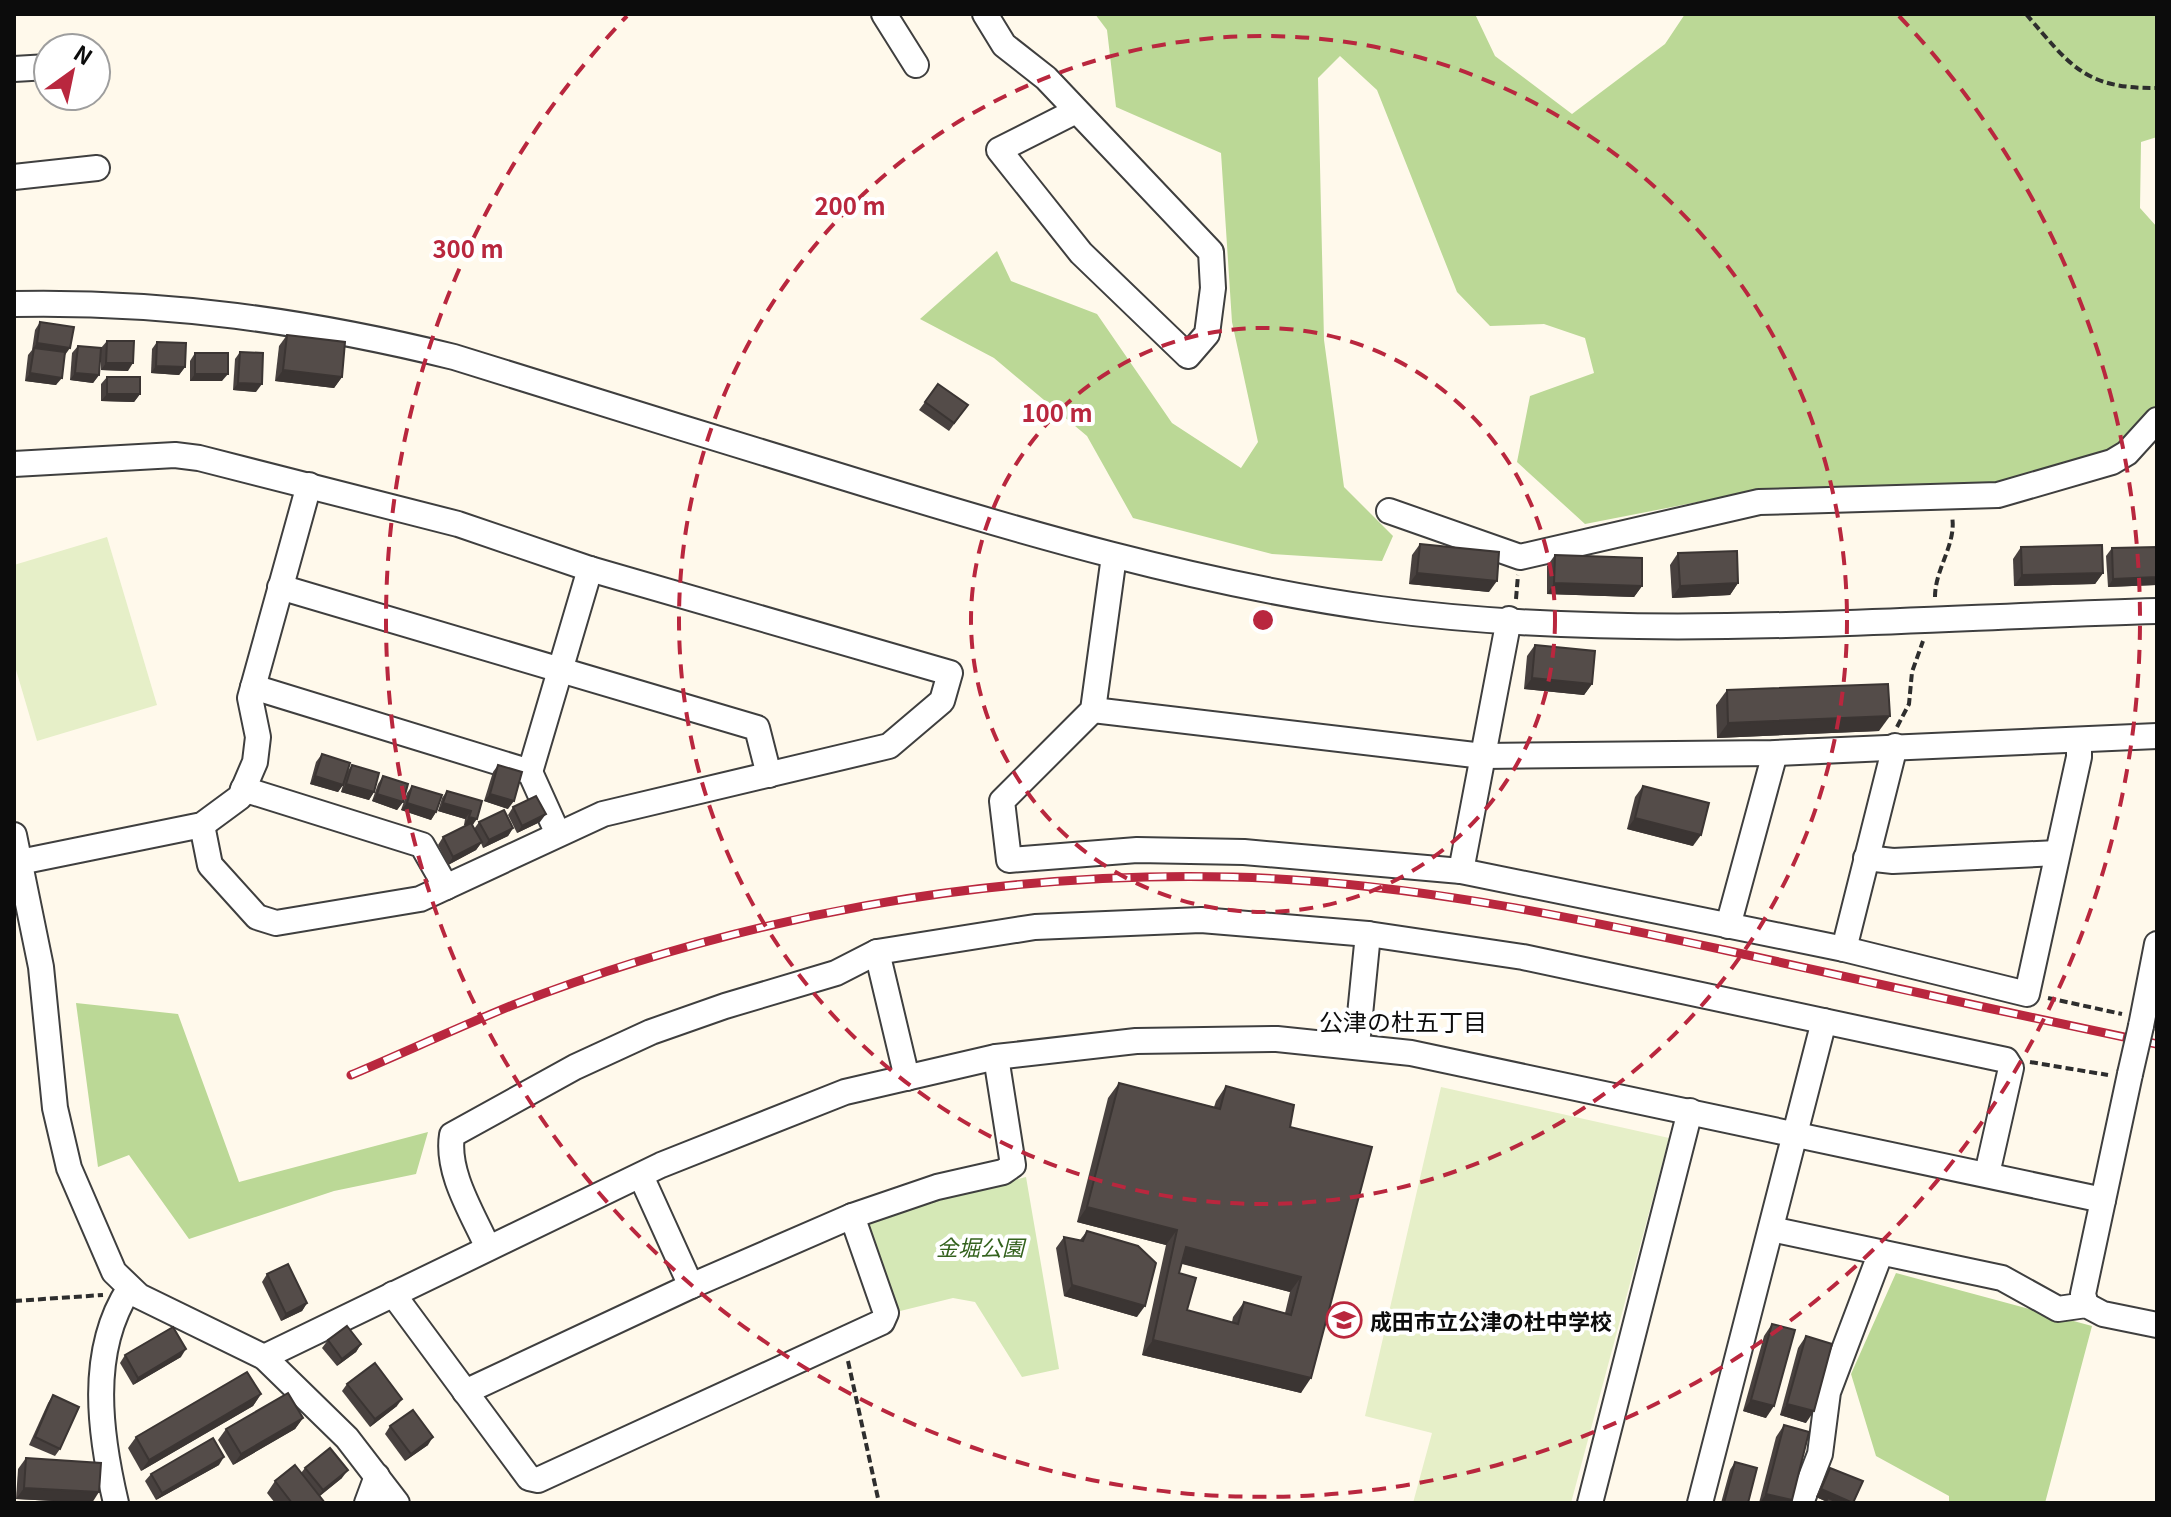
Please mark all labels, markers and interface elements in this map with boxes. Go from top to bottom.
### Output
north arrow [32,32,112,112]
text: N [68,36,100,71]
text: 200 m [814,187,886,222]
text: 300 m [432,230,504,265]
text: 100 m [1021,394,1093,429]
centre of rings [1249,606,1277,634]
district label: 公津の杜五丁目 [1319,1003,1487,1038]
park label: 金堀公園 [936,1230,1027,1262]
school or university icon: 成田市立公津の杜中学校 [1325,1301,1363,1339]
place label: 成田市立公津の杜中学校 [1370,1304,1612,1336]

